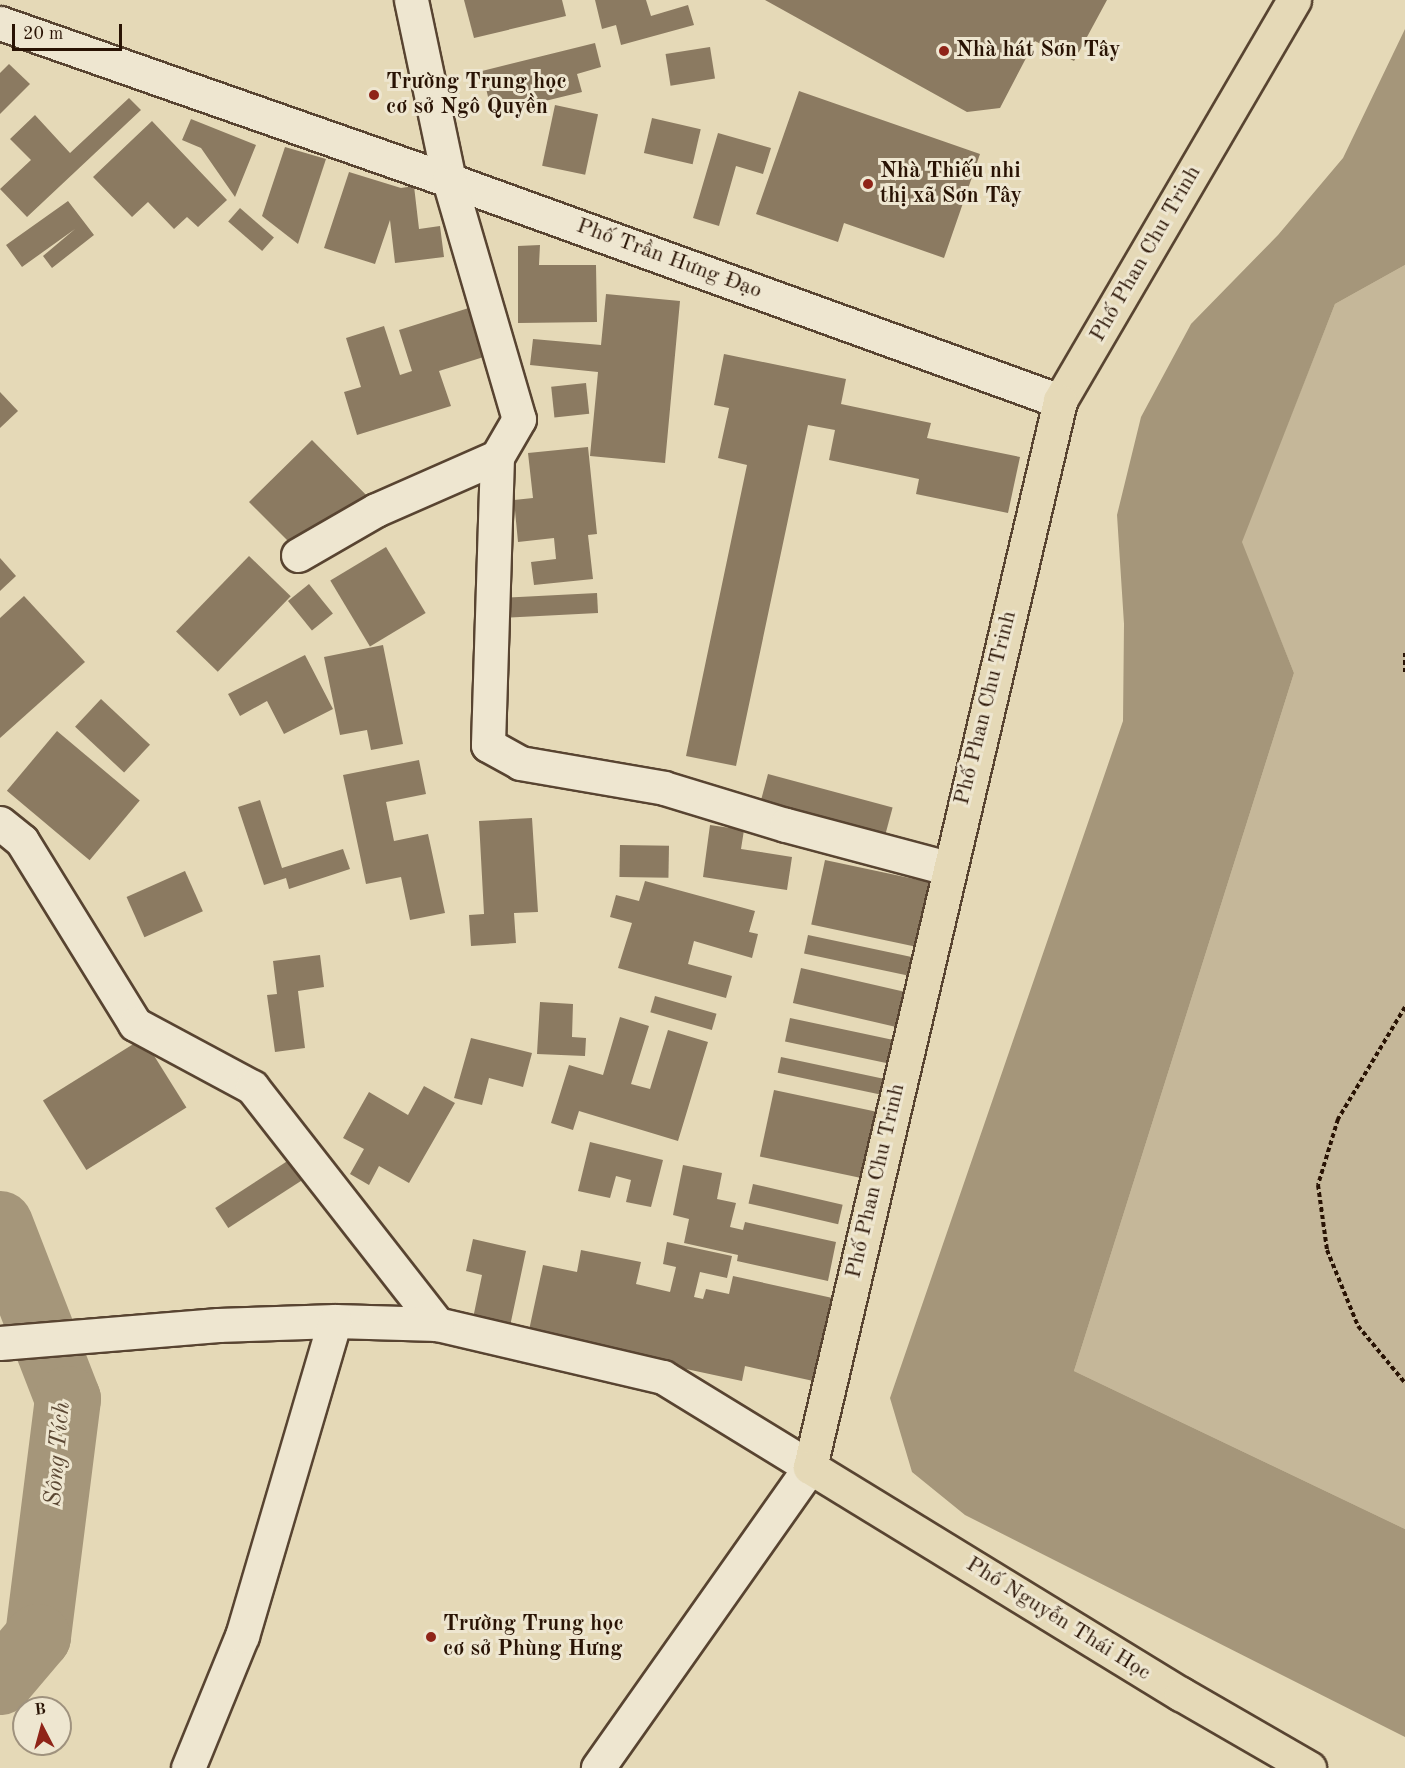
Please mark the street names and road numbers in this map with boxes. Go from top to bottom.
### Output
street label: Phố Phan Chu Trinh [1085,161,1207,347]
street label: Phố Trần Hưng Đạo [573,213,765,305]
street label: Phố Phan Chu Trinh [949,608,1023,808]
street label: Phố Phan Chu Trinh [841,1081,911,1281]
street label: Phố Nguyễn Thái Học [961,1551,1155,1687]

